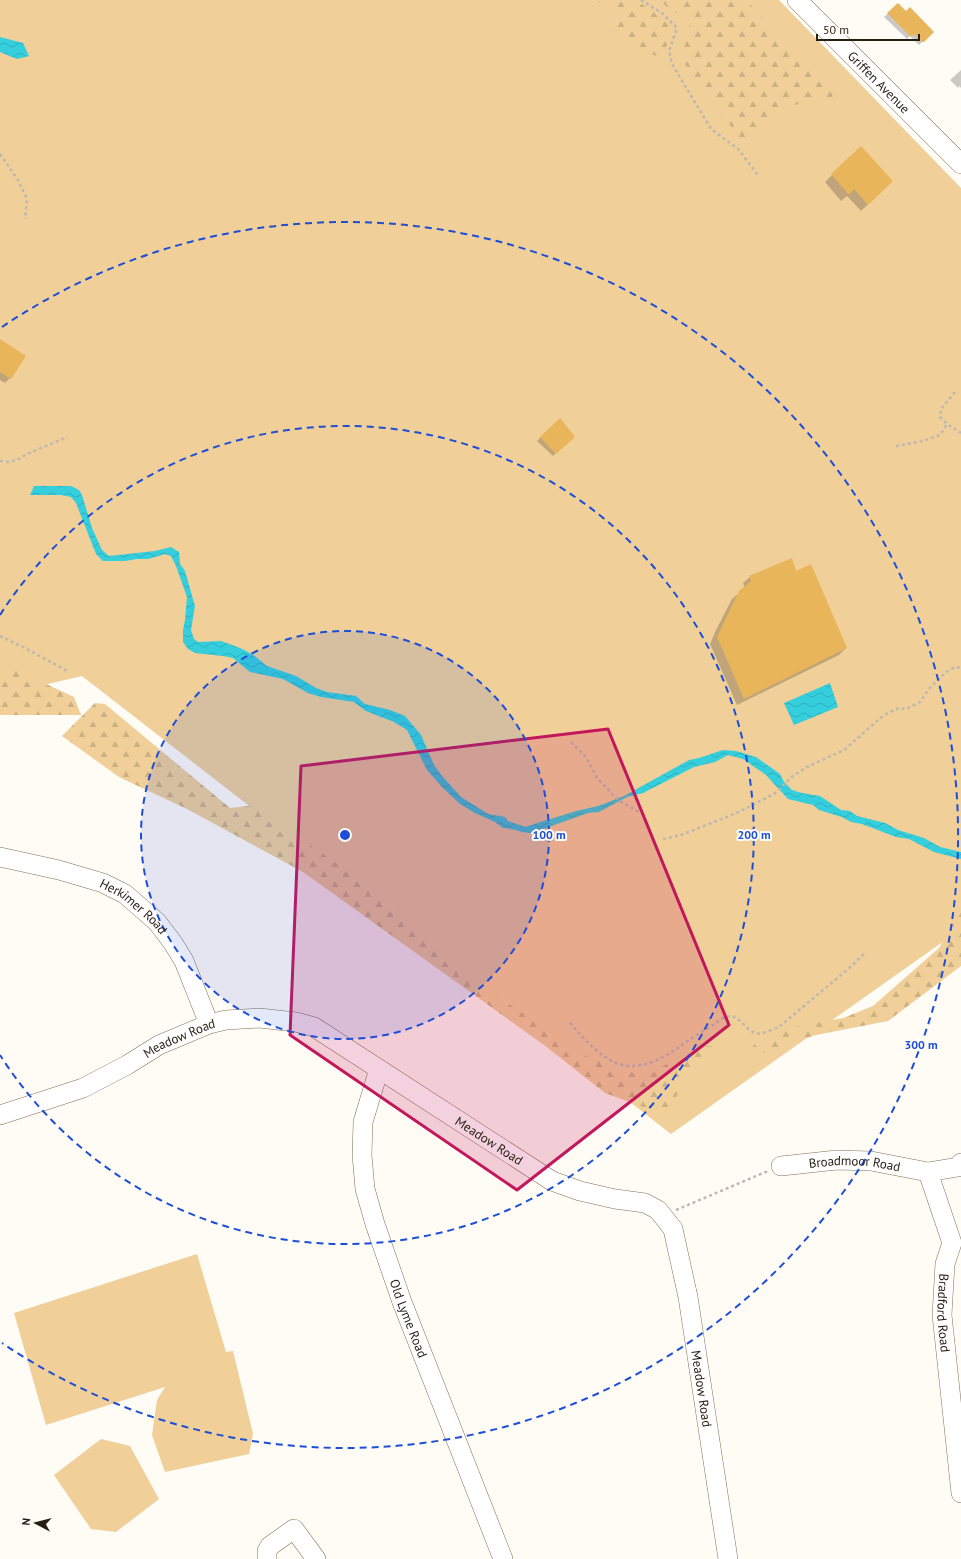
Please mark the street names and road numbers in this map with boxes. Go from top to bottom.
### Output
street label: Griffen Avenue [844,48,913,117]
street label: Herkimer Road [97,875,171,938]
street label: Meadow Road [140,1015,217,1062]
street label: Meadow Road [452,1113,526,1169]
street label: Broadmoor Road [808,1152,902,1175]
street label: Bradford Road [933,1273,954,1353]
street label: Old Lyme Road [386,1277,431,1360]
street label: Meadow Road [687,1349,716,1428]

